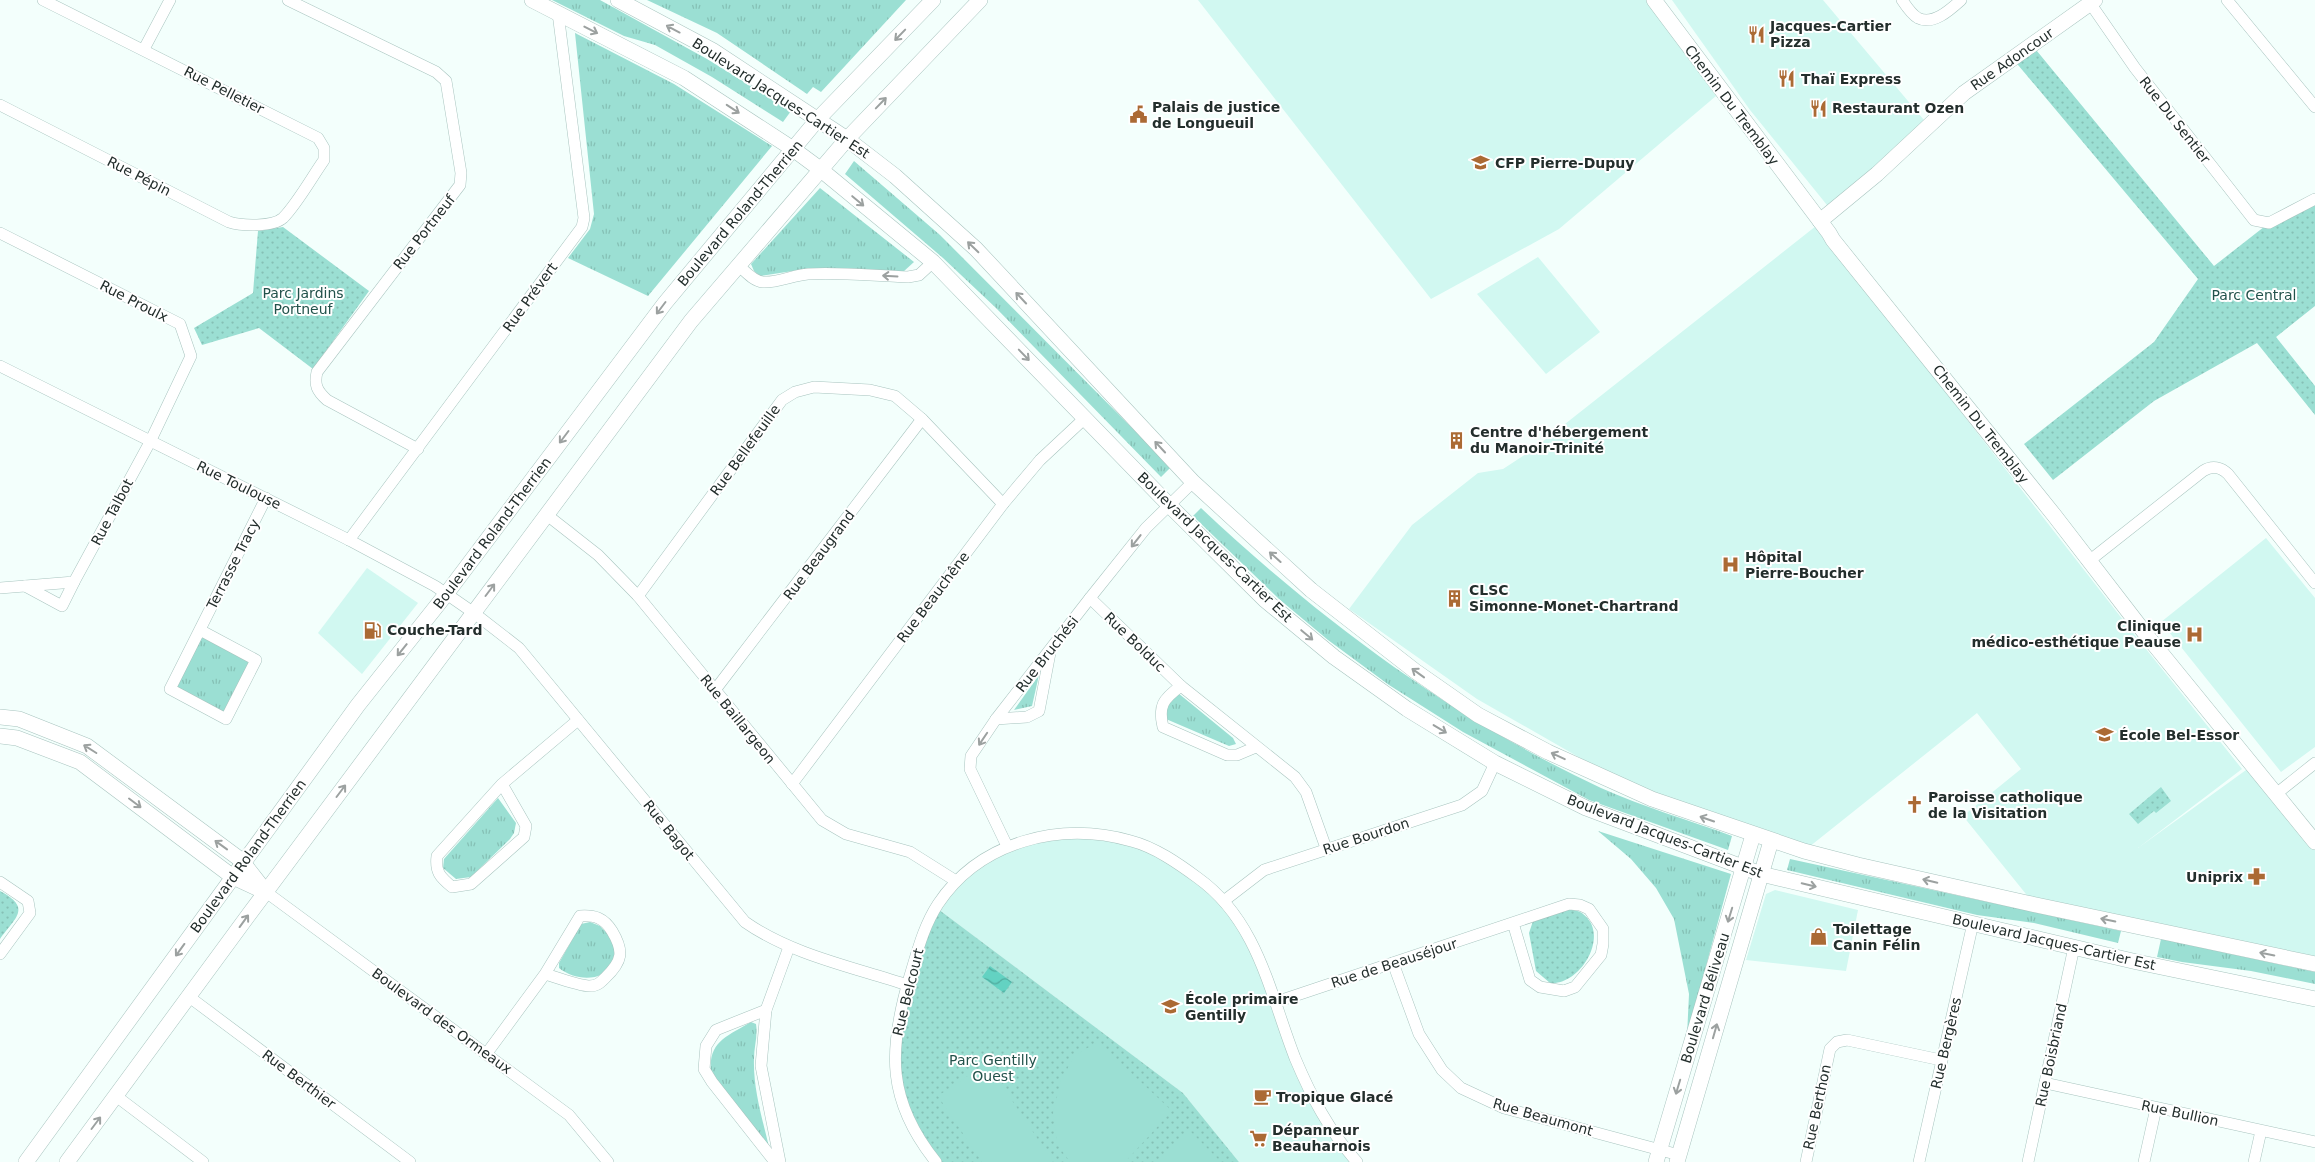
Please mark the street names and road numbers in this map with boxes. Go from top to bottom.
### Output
street label: Rue Adoncour [1967,24,2057,94]
street label: Boulevard Jacques-Cartier Est [689,35,873,162]
street label: Chemin Du Tremblay [1682,42,1782,168]
street label: Rue Pelletier [181,63,267,117]
street label: Rue Du Sentier [2136,74,2214,167]
street label: Boulevard Roland-Therrien [674,137,806,289]
street label: Rue Pépin [105,153,173,199]
street label: Rue Portneuf [390,191,459,272]
street label: Rue Prévert [500,259,561,335]
street label: Rue Proulx [97,277,171,325]
street label: Chemin Du Tremblay [1930,362,2032,486]
street label: Rue Bellefeuille [707,401,783,499]
street label: Boulevard Roland-Therrien [430,454,554,612]
street label: Rue Toulouse [194,458,284,512]
street label: Boulevard Jacques-Cartier Est [1135,469,1296,625]
street label: Rue Talbot [88,476,136,548]
street label: Rue Beaugrand [780,507,858,603]
street label: Terrasse Tracy [203,516,263,613]
street label: Rue Beauchêne [894,549,972,645]
street label: Rue Bolduc [1101,609,1169,675]
street label: Rue Bruchési [1012,613,1082,695]
street label: Rue Baillargeon [697,671,779,767]
street label: Boulevard Roland-Therrien [187,776,309,936]
street label: Boulevard Jacques-Cartier Est [1565,791,1766,881]
street label: Rue Bagot [640,797,698,863]
street label: Rue Bourdon [1321,814,1411,858]
street label: Boulevard Jacques-Cartier Est [1951,911,2158,973]
street label: Boulevard Béliveau [1678,931,1732,1065]
street label: Rue de Beauséjour [1329,935,1459,991]
street label: Rue Belcourt [889,946,927,1037]
street label: Boulevard des Ormeaux [369,965,515,1077]
street label: Rue Bergères [1928,996,1964,1090]
street label: Rue Boisbriand [2032,1002,2070,1108]
street label: Rue Berthier [259,1046,339,1112]
street label: Rue Berthon [1800,1063,1834,1151]
street label: Rue Beaumont [1491,1095,1595,1139]
street label: Rue Bullion [2140,1097,2220,1129]

